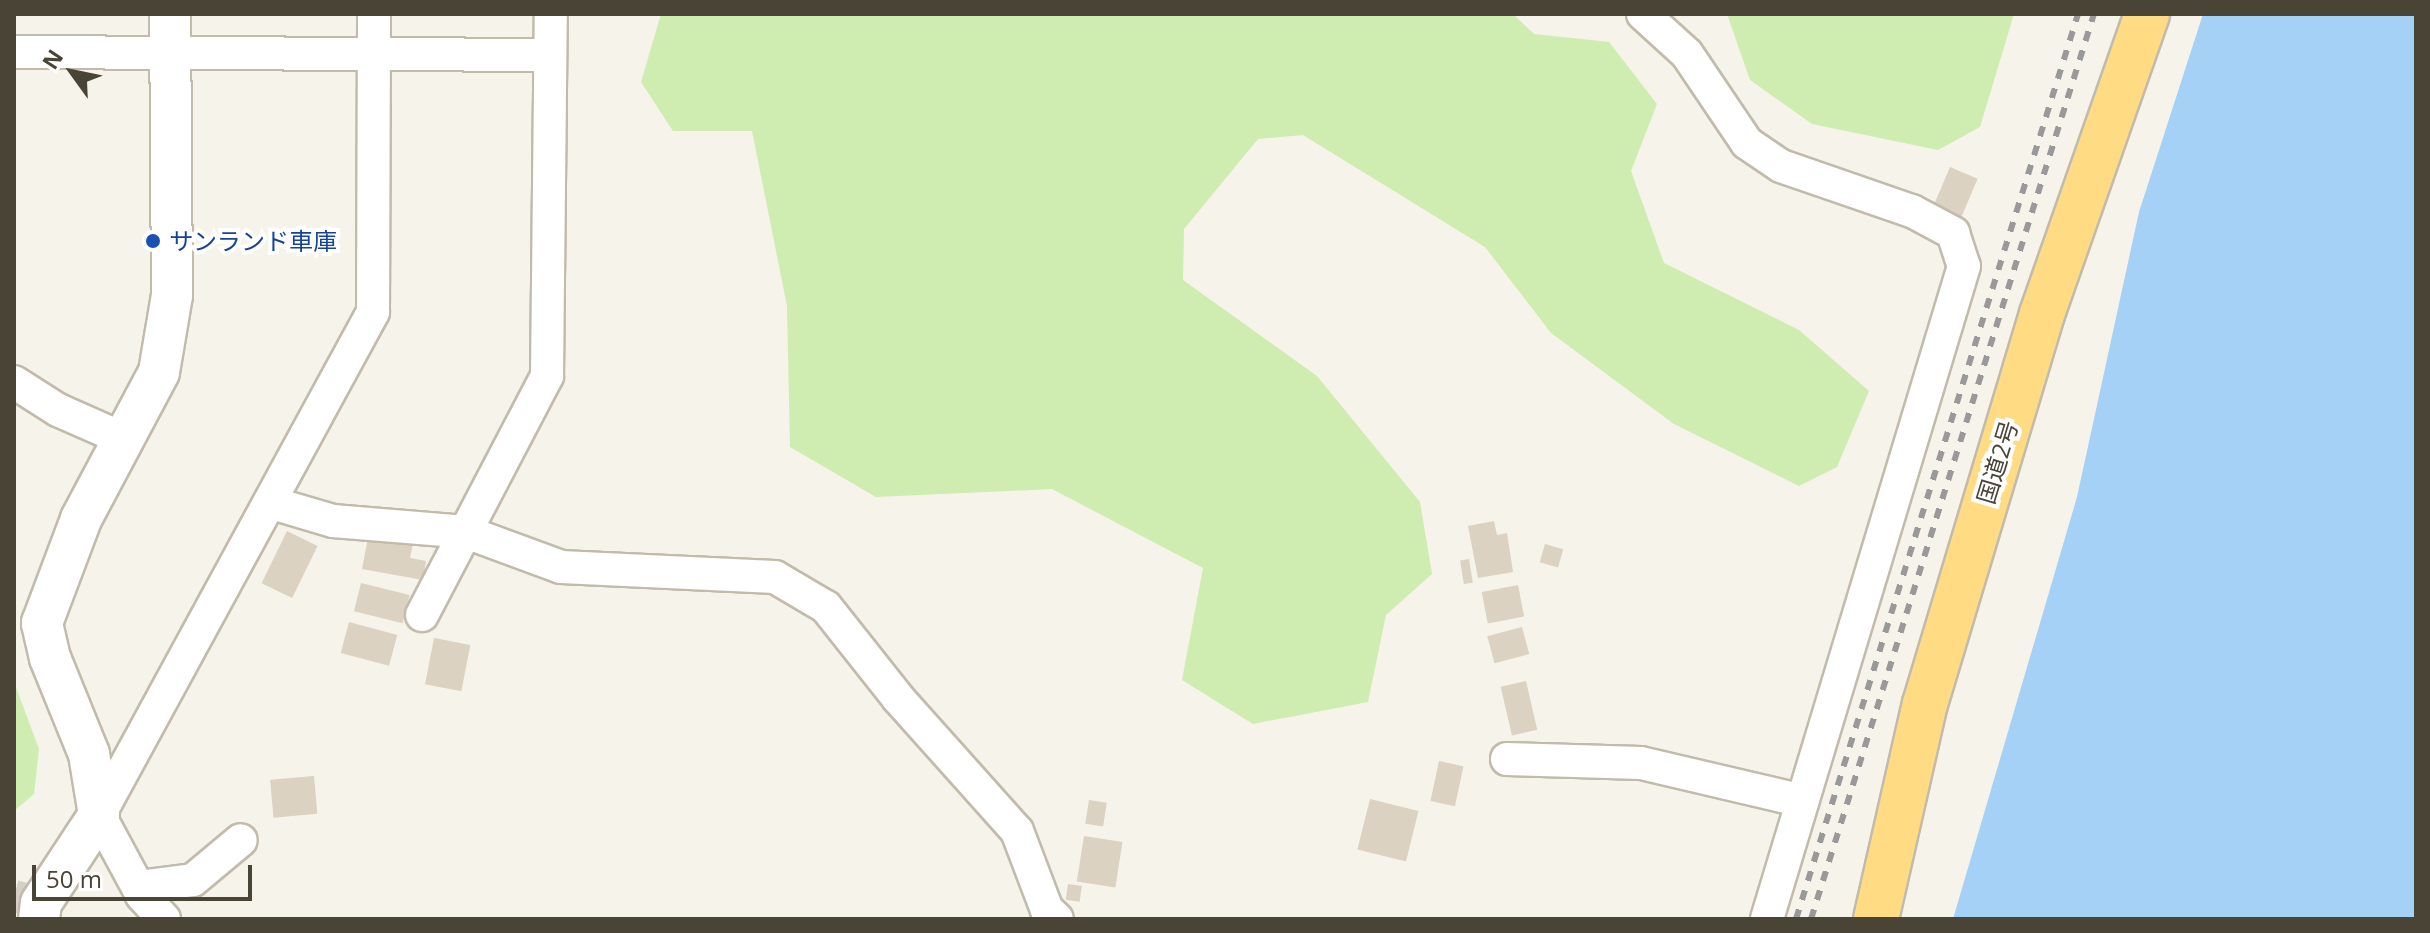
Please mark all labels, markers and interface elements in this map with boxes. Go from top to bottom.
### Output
north arrow [32,32,112,112]
text: N [34,43,69,75]
place label: サンランド車庫 [169,227,337,255]
marker: サンランド車庫 [144,232,162,250]
street label: 国道2号 [1971,417,2023,507]
scale bar [36,849,256,899]
text: 50 m [46,862,102,895]

